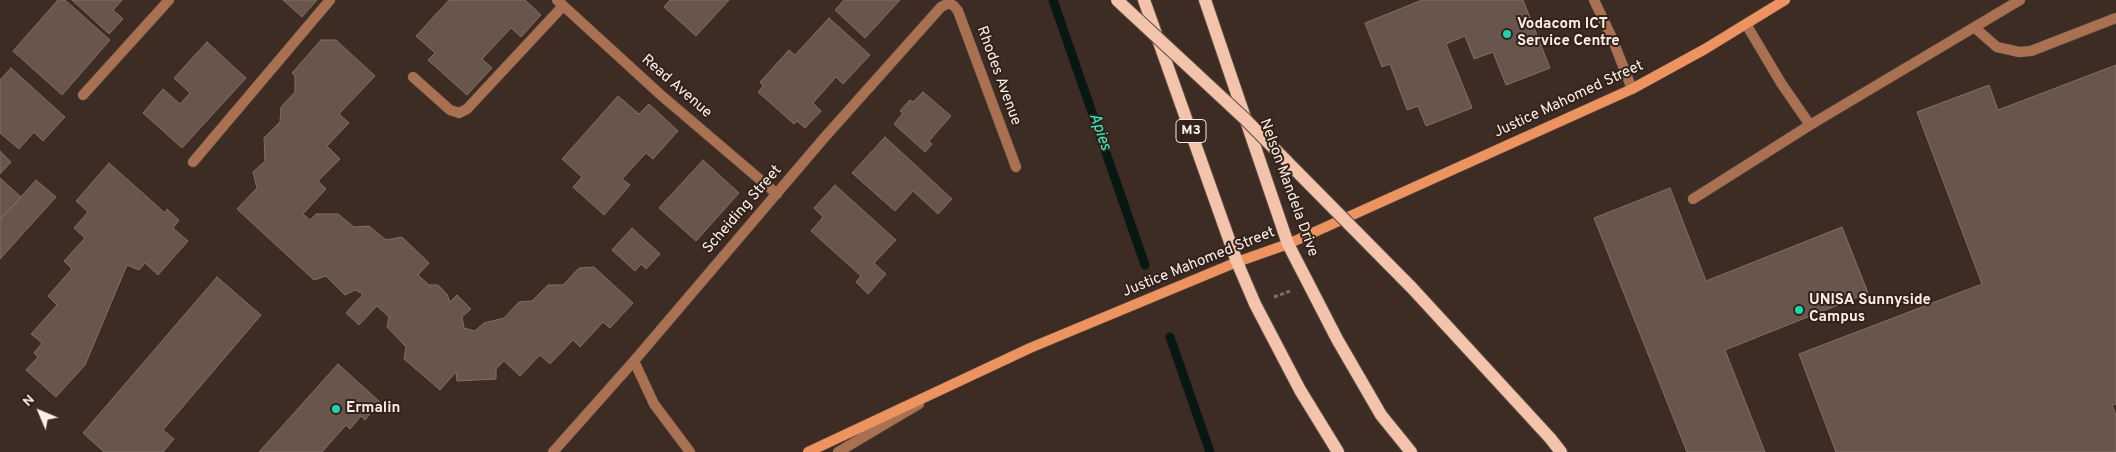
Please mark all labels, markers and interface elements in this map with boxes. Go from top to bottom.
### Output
place label: Vodacom ICT Service Centre [1517,16,1620,51]
street label: Rhodes Avenue [972,24,1024,128]
marker: Vodacom ICT Service Centre [1501,28,1513,40]
street label: Read Avenue [637,51,715,123]
street label: Justice Mahomed Street [1491,57,1647,143]
water label: Apies [1084,111,1114,153]
street label: Nelson Mandela Drive [1255,117,1321,259]
road number: M3 [1176,120,1206,142]
street label: Scheiding Street [700,162,786,258]
street label: Justice Mahomed Street [1120,224,1278,302]
place label: UNISA Sunnyside Campus [1809,292,1931,327]
marker: UNISA Sunnyside Campus [1793,304,1805,316]
north arrow [15,387,65,437]
text: N [19,391,39,411]
place label: Ermalin [346,400,400,418]
marker: Ermalin [330,403,342,415]

